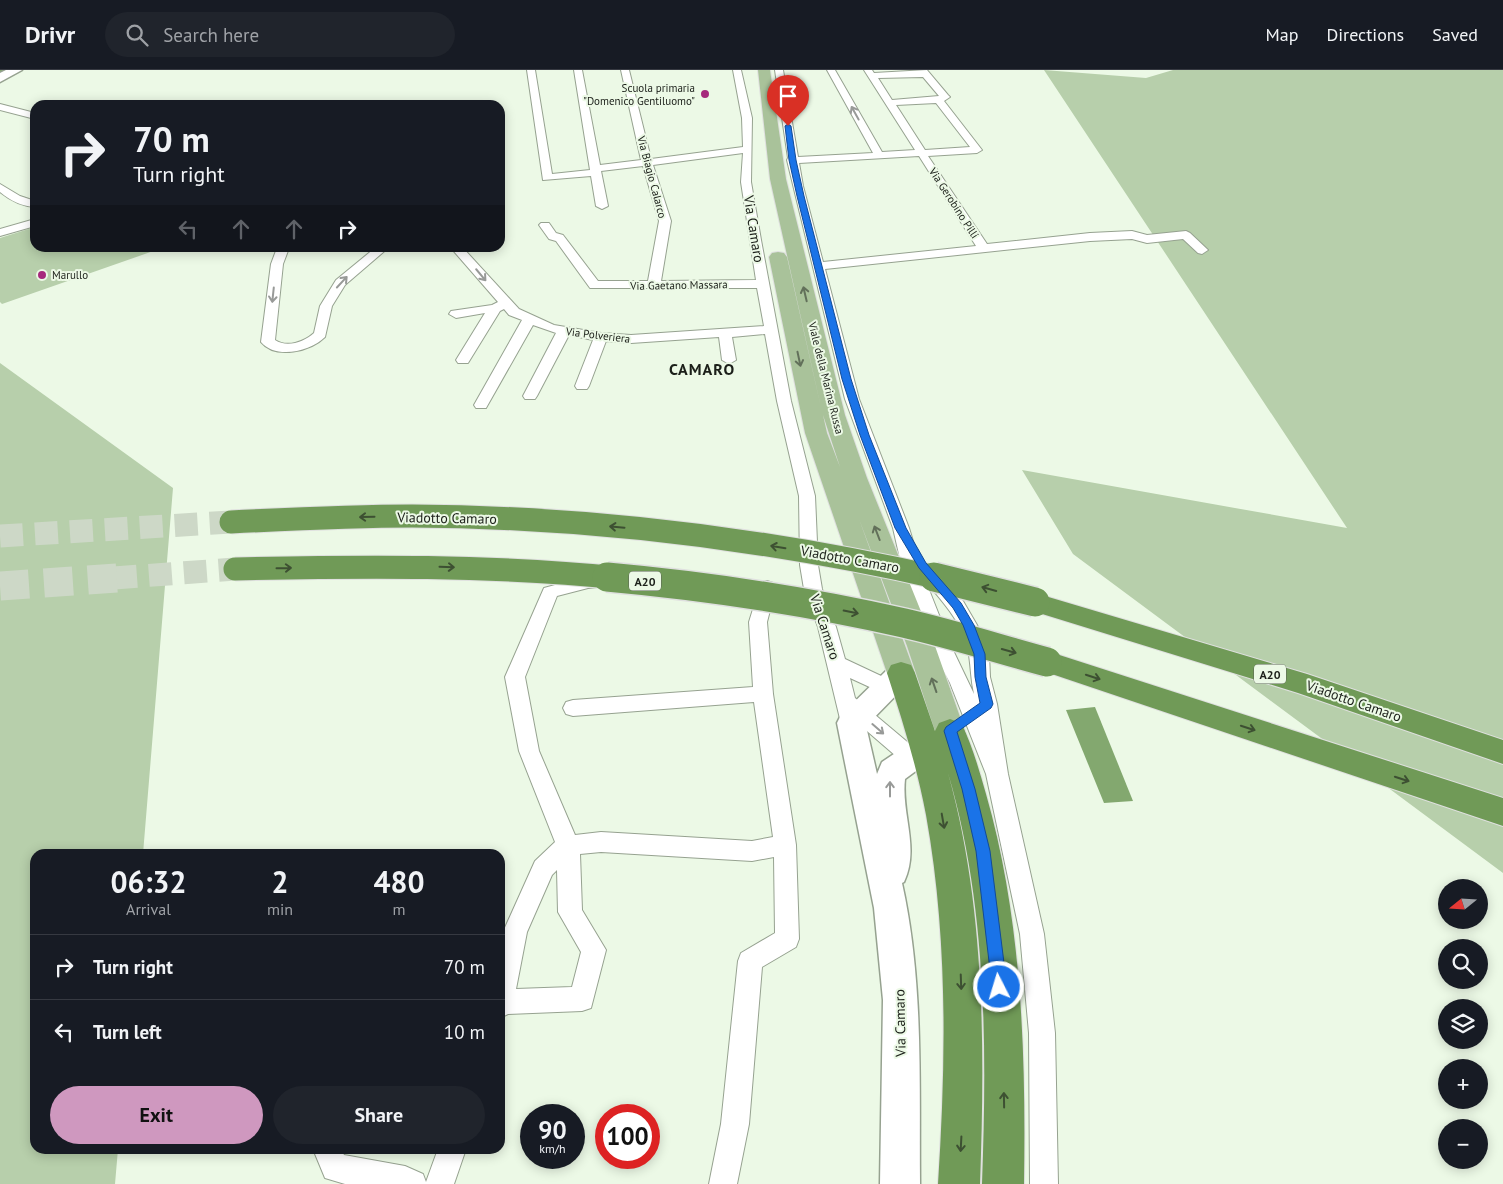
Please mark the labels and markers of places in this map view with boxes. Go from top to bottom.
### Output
pin [767,75,809,126]
place label: Scuola primaria "Domenico Gentiluomo" [583,81,695,108]
marker: Scuola primaria "Domenico Gentiluomo" [699,88,711,100]
place label: Marullo [52,268,88,282]
marker: Marullo [36,269,48,281]

